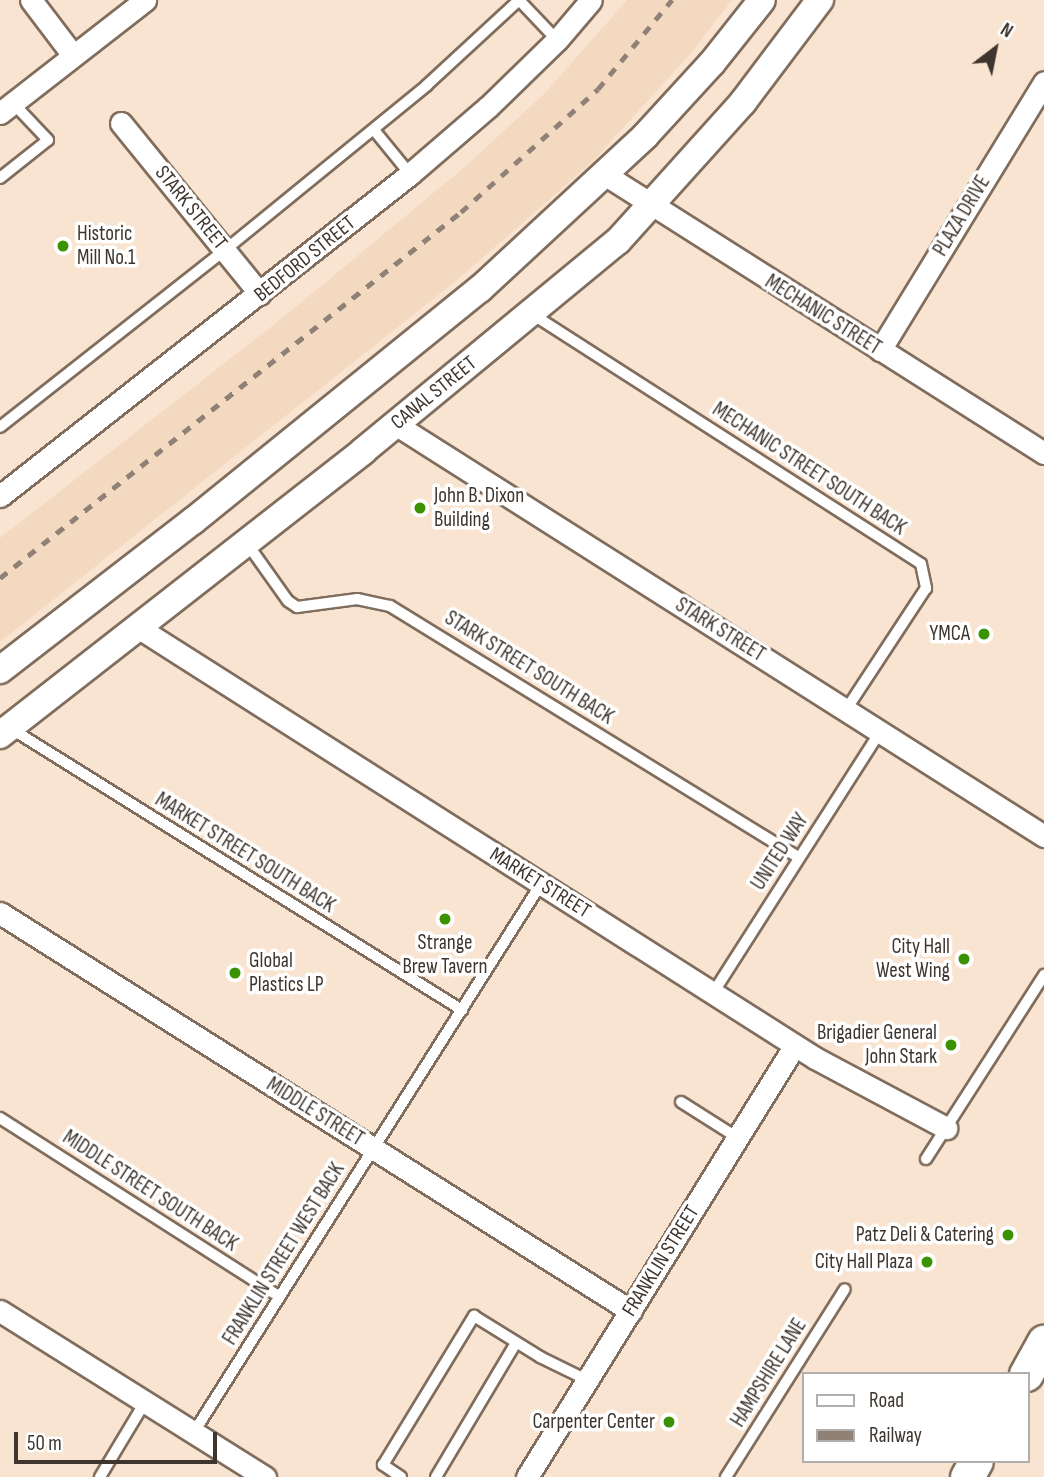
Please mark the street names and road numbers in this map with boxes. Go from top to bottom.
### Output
street label: STARK STREET [149,161,233,255]
street label: PLAZA DRIVE [928,171,996,261]
street label: BEDFORD STREET [249,211,361,307]
street label: MECHANIC STREET [760,269,886,361]
street label: CANAL STREET [386,351,482,435]
street label: MECHANIC STREET SOUTH BACK [708,397,910,541]
street label: STARK STREET [671,593,769,667]
street label: STARK STREET SOUTH BACK [440,606,618,730]
street label: MARKET STREET SOUTH BACK [150,787,340,919]
street label: UNITED WAY [746,809,814,895]
street label: MARKET STREET [485,842,595,924]
street label: MIDDLE STREET [262,1072,368,1152]
street label: MIDDLE STREET SOUTH BACK [58,1125,242,1257]
street label: FRANKLIN STREET WEST BACK [218,1158,350,1350]
street label: FRANKLIN STREET [617,1201,705,1321]
street label: HAMPSHIRE LANE [726,1314,812,1432]

